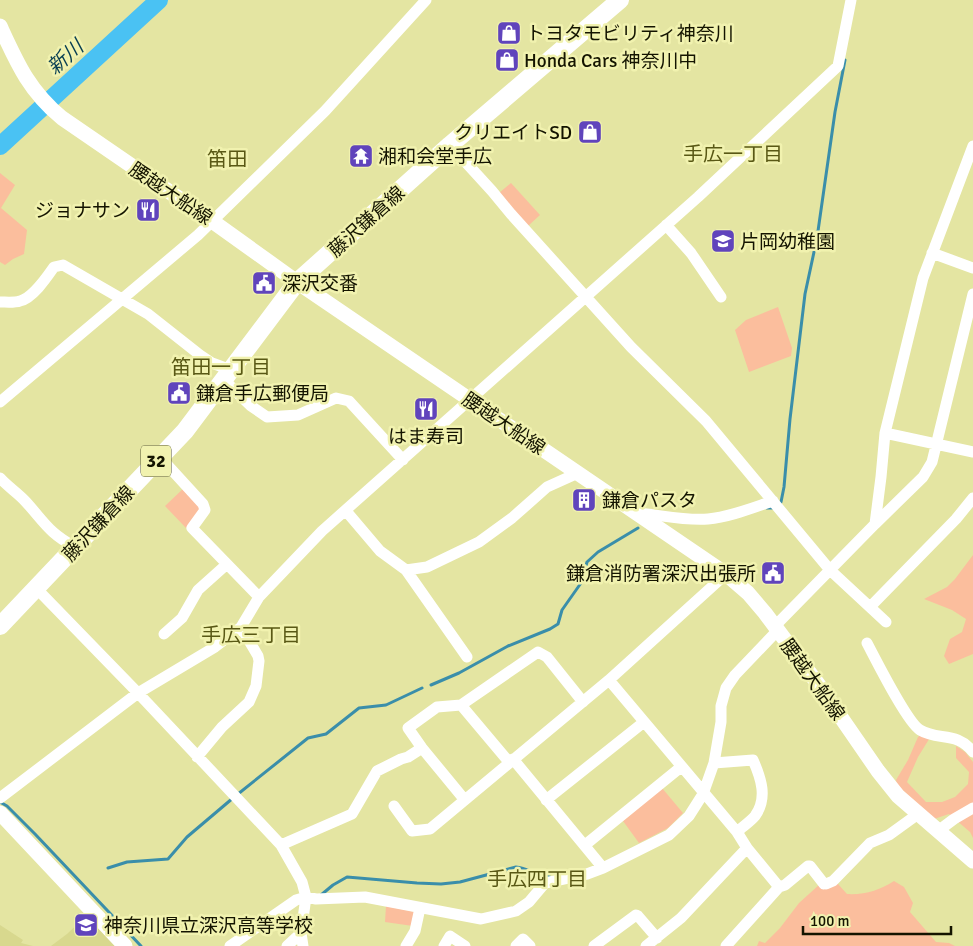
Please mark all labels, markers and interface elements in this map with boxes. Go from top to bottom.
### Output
shop icon: トヨタモビリティ神奈川 [496,20,522,46]
place label: トヨタモビリティ神奈川 [526,22,734,46]
water label: 新川 [42,33,90,80]
shop icon: Honda Cars 神奈川中 [494,47,520,73]
place label: Honda Cars 神奈川中 [524,49,697,73]
shop icon: クリエイトSD [577,119,603,145]
place label: クリエイトSD [454,121,572,145]
district label: 手広一丁目 [683,142,783,167]
temple icon: 湘和会堂手広 [348,143,374,169]
place label: 湘和会堂手広 [378,145,492,169]
district label: 笛田 [207,147,247,172]
street label: 腰越大船線 [124,157,217,230]
street label: 藤沢鎌倉線 [323,181,410,262]
restaurant icon: ジョナサン [135,197,161,223]
place label: ジョナサン [35,199,130,223]
school or university icon: 片岡幼稚園 [710,228,736,254]
place label: 片岡幼稚園 [740,230,835,254]
public building icon: 深沢交番 [251,270,277,296]
place label: 深沢交番 [282,272,358,296]
district label: 笛田一丁目 [171,355,271,380]
public building icon: 鎌倉手広郵便局 [166,380,192,406]
place label: 鎌倉手広郵便局 [196,382,329,406]
street label: 腰越大船線 [457,387,550,460]
restaurant icon: はま寿司 [413,396,439,422]
place label: はま寿司 [388,425,464,449]
road number: 32 [141,446,171,476]
street label: 藤沢鎌倉線 [58,481,140,567]
building icon: 鎌倉パスタ [571,487,597,513]
place label: 鎌倉パスタ [602,489,697,513]
public building icon: 鎌倉消防署深沢出張所 [760,560,786,586]
place label: 鎌倉消防署深沢出張所 [566,562,756,586]
district label: 手広三丁目 [201,623,301,648]
street label: 腰越大船線 [775,634,850,725]
district label: 手広四丁目 [487,867,587,892]
scale bar [803,904,950,936]
school or university icon: 神奈川県立深沢高等学校 [73,912,99,938]
text: 100 m [810,912,850,930]
place label: 神奈川県立深沢高等学校 [104,914,313,938]

